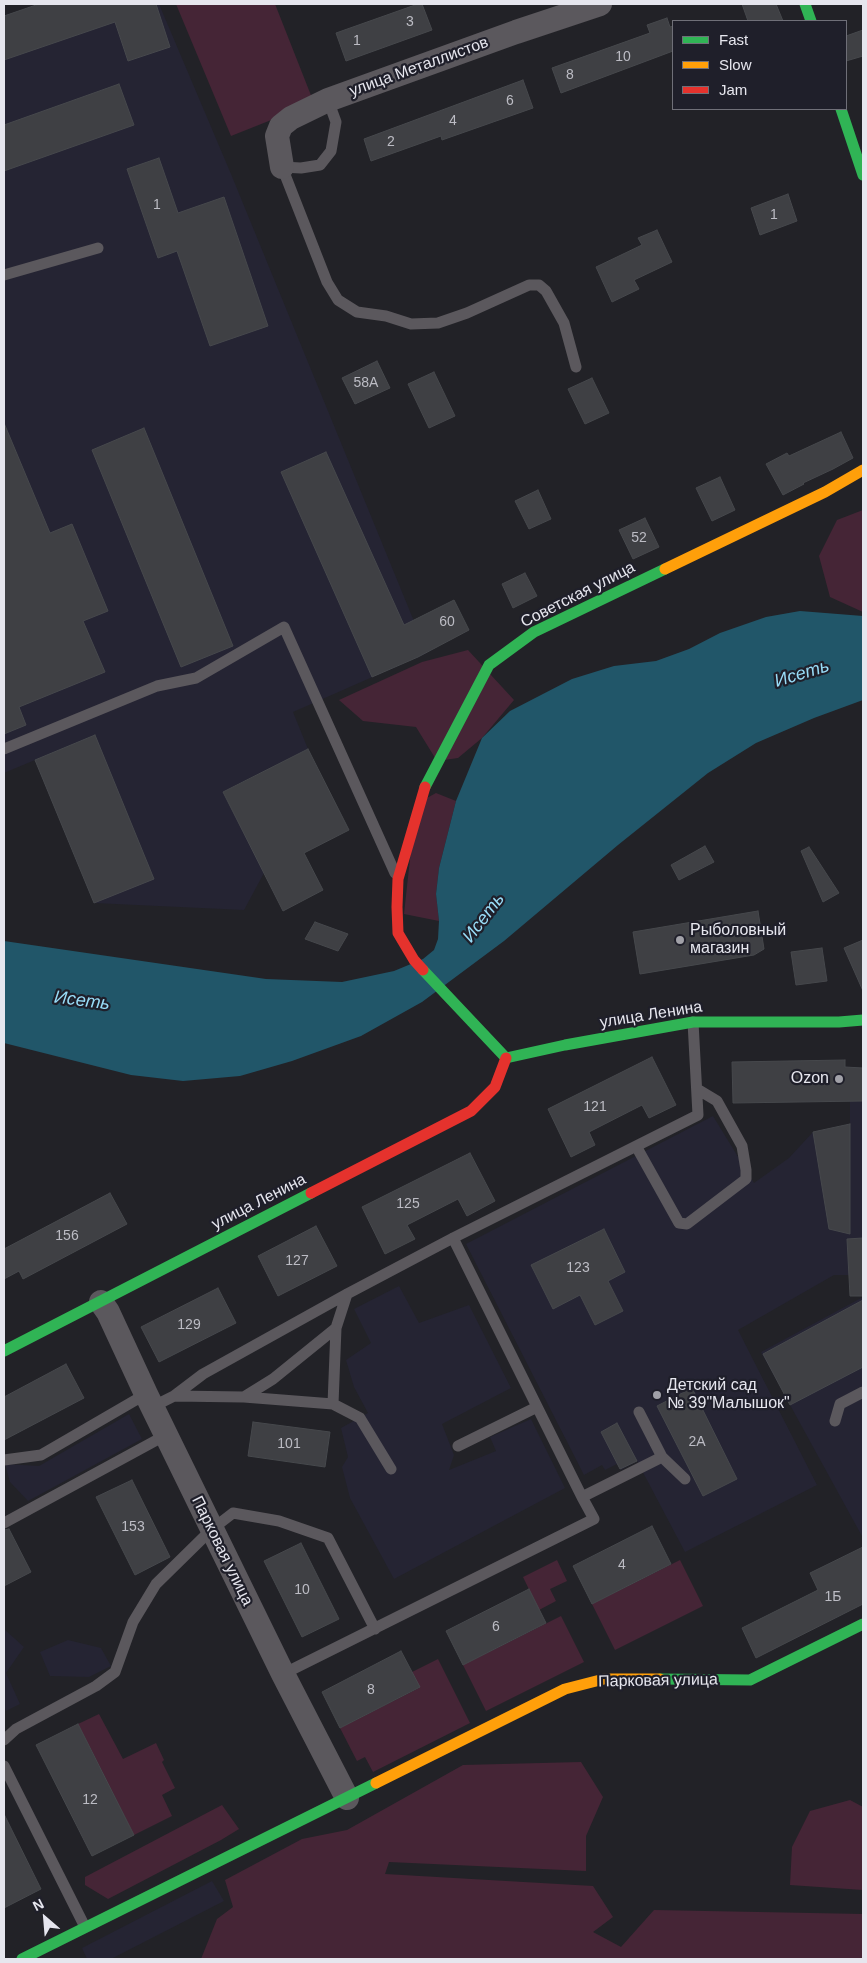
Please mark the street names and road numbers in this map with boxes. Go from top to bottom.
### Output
street label: улица Металлистов [347,33,491,101]
street label: Советская улица [518,558,638,632]
street label: улица Ленина [598,997,704,1033]
street label: улица Ленина [209,1170,309,1234]
street label: Парковая улица [187,1493,257,1609]
street label: Парковая улица [598,1670,718,1692]

